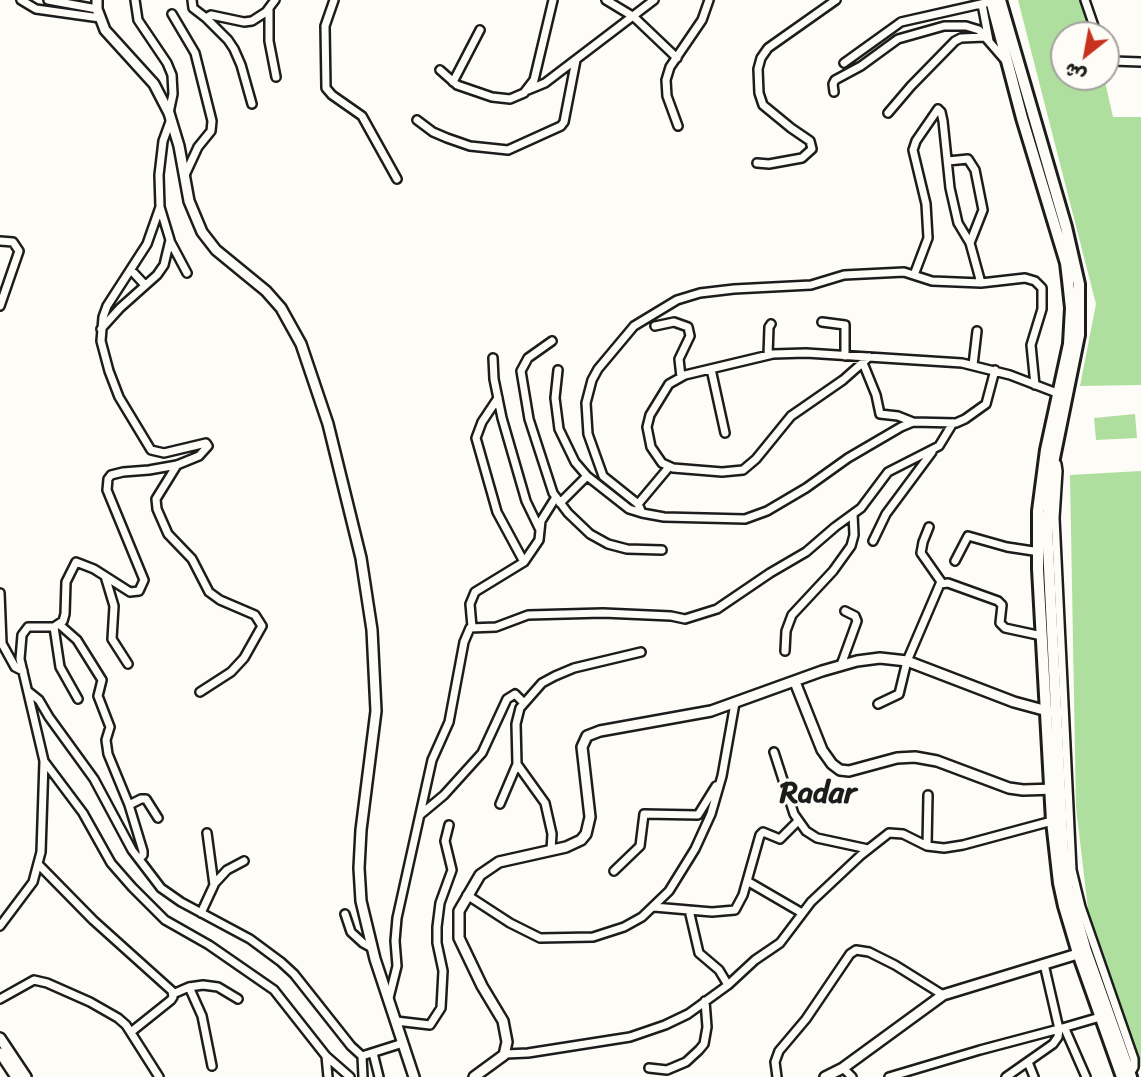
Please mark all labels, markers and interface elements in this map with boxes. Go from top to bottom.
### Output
north arrow [1050,21,1120,91]
text: ش [1057,53,1092,92]
district label: Radar [780,776,856,812]

